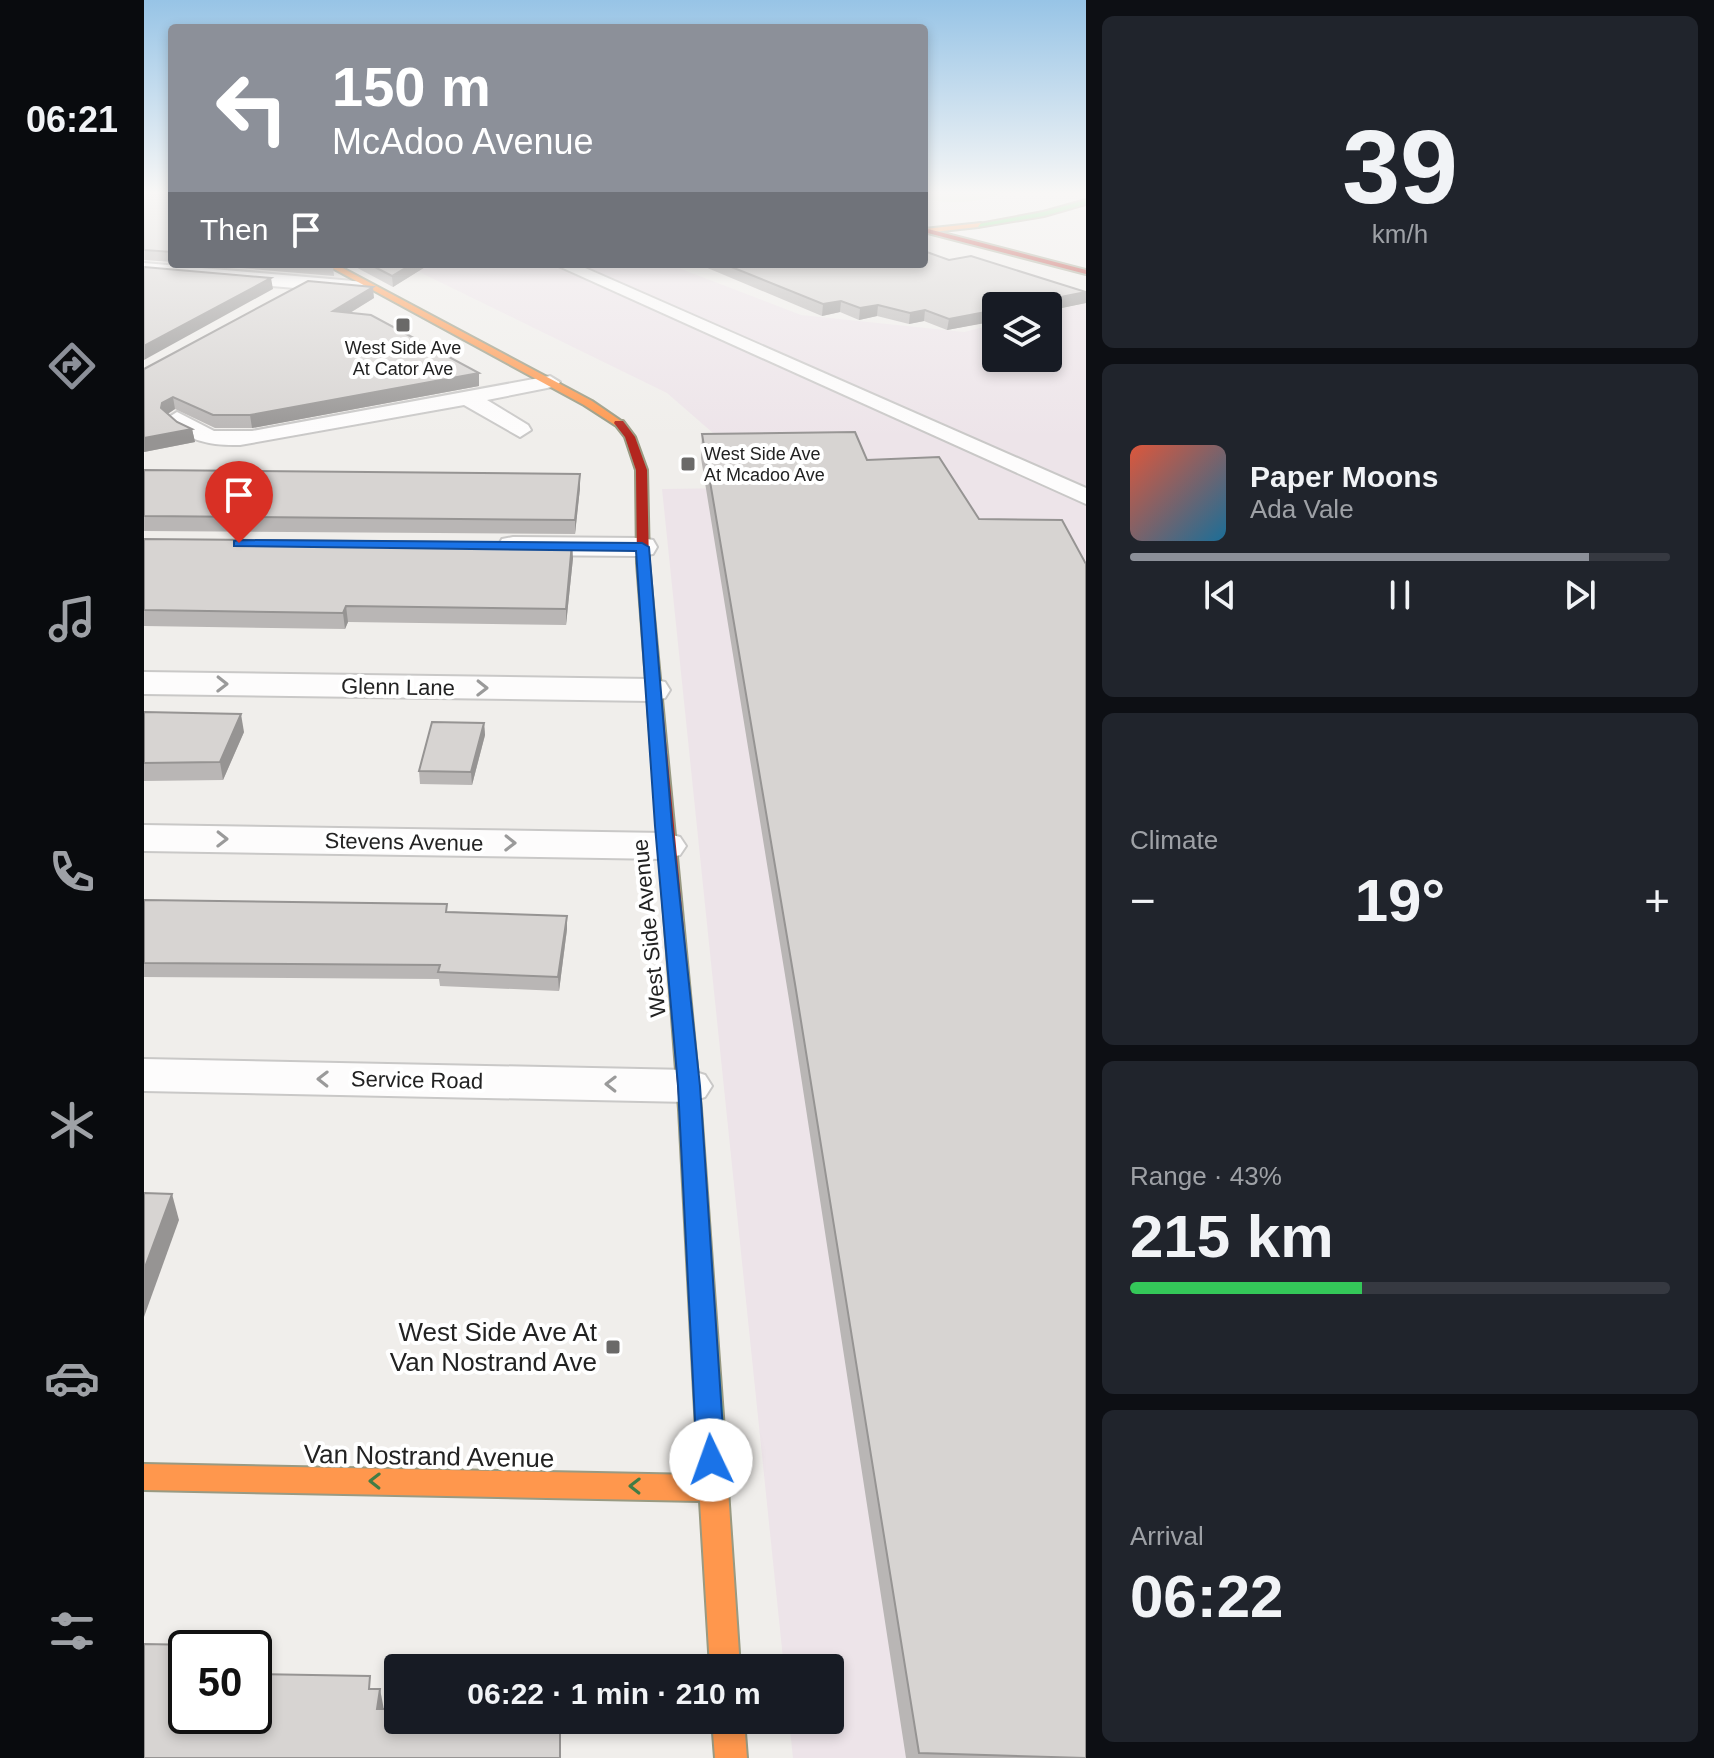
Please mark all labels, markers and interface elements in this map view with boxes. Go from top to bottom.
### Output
text: 150 m [332,55,491,118]
icon: left [200,56,304,160]
text: 06:21 [26,99,118,140]
text: 39 [1342,109,1458,225]
text: McAdoo Avenue [332,121,594,162]
icon: arrive [284,208,328,252]
text: Then [200,213,268,246]
text: km/h [1372,219,1428,249]
map controls [982,292,1062,372]
button: layers [982,292,1062,372]
marker: West Side Ave At Cator Ave [394,316,412,334]
icon: directions [44,338,100,394]
place label: West Side Ave At Cator Ave [345,338,461,379]
place label: West Side Ave At Mcadoo Ave [704,444,825,485]
marker: West Side Ave At Mcadoo Ave [679,455,697,473]
text: Paper Moons [1250,460,1438,493]
pin [205,461,273,543]
icon: arrive [217,473,261,517]
text: Ada Vale [1250,494,1354,524]
icon: previous [1198,573,1242,617]
icon: pause [1378,573,1422,617]
icon: next [1558,573,1602,617]
icon: music [44,591,100,647]
street label: Glenn Lane [341,674,455,700]
one-way arrow [216,675,229,693]
one-way arrow [476,679,489,697]
text: Climate [1130,825,1218,855]
street label: Stevens Avenue [324,828,484,856]
one-way arrow [216,830,229,848]
one-way arrow [504,835,517,852]
street label: West Side Avenue [627,838,671,1018]
icon: phone [44,844,100,900]
text: 19° [1355,867,1445,934]
text: − [1130,876,1156,925]
text: + [1644,876,1670,925]
street label: Service Road [351,1066,483,1094]
one-way arrow [316,1070,329,1087]
one-way arrow [604,1076,617,1093]
icon: climate [44,1097,100,1153]
text: Range · 43% [1130,1161,1282,1191]
text: 215 km [1130,1203,1334,1270]
place label: West Side Ave At Van Nostrand Ave [390,1317,598,1377]
marker: West Side Ave At Van Nostrand Ave [604,1338,622,1356]
icon: car [44,1350,100,1406]
position arrow [669,1418,753,1502]
street label: Van Nostrand Avenue [303,1439,555,1473]
one-way arrow [368,1473,381,1490]
one-way arrow [628,1478,641,1495]
text: Arrival [1130,1521,1204,1551]
text: 06:22 [1130,1563,1283,1630]
icon: filters [44,1603,100,1659]
speed limit sign: 50 [168,1630,272,1734]
text: 06:22 · 1 min · 210 m [467,1677,761,1710]

